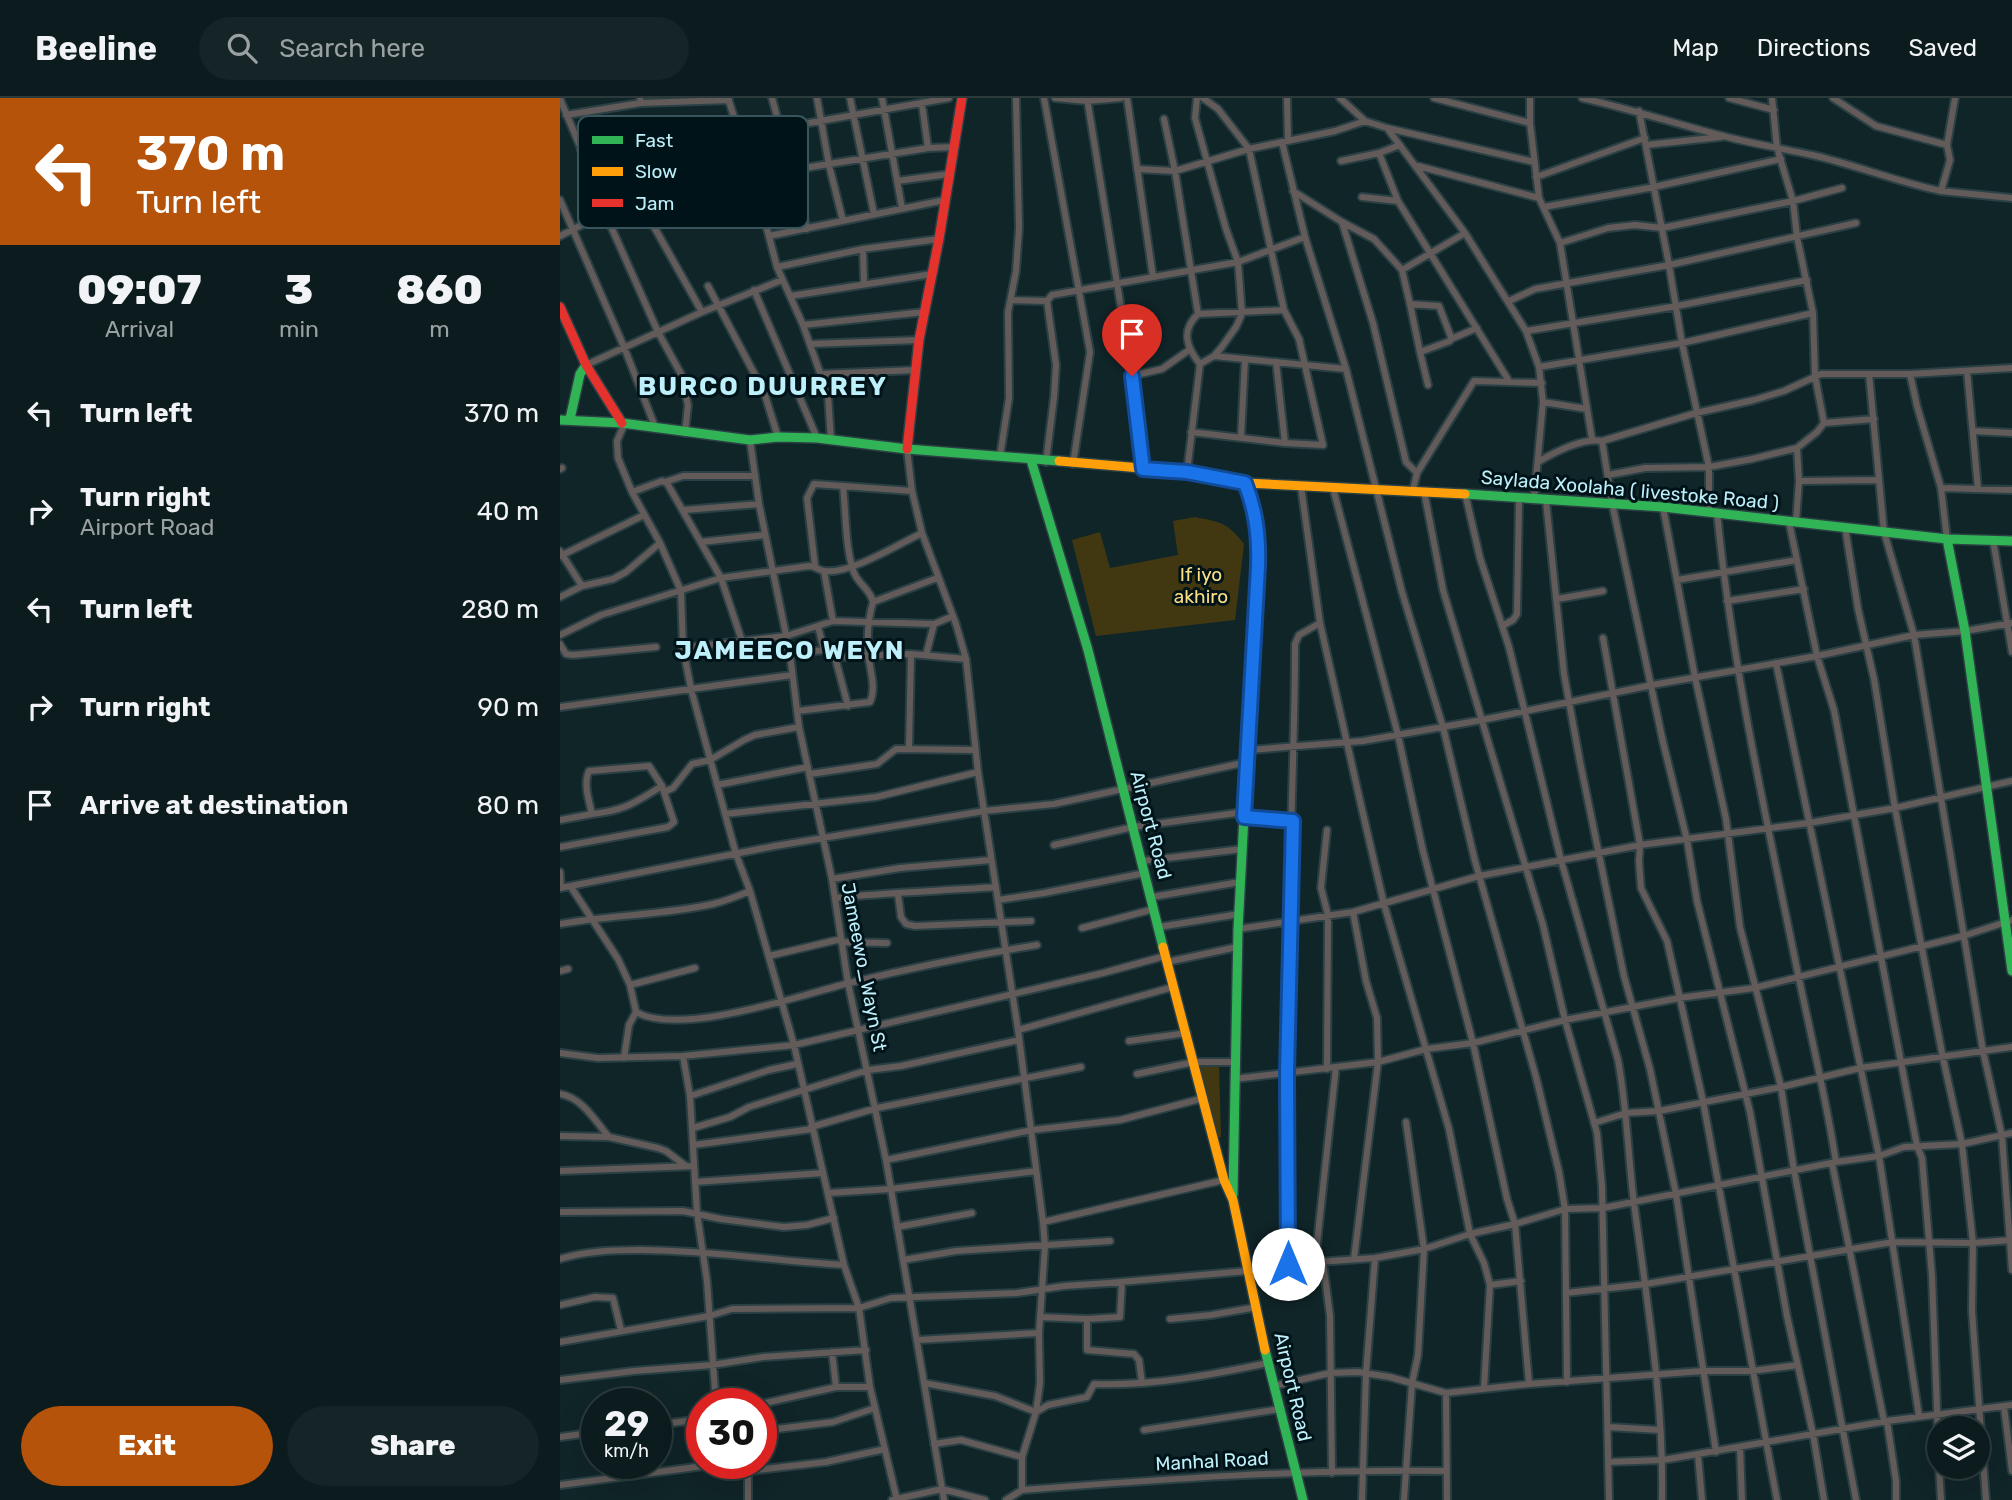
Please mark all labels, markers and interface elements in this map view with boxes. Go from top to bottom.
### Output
search box [199,17,689,80]
text: Beeline [35,29,157,68]
icon: search [223,29,261,67]
text: Search here [279,33,425,64]
text: Map [1672,34,1719,62]
text: Directions [1757,34,1870,62]
text: Saved [1908,34,1977,62]
legend [578,116,808,228]
text: 370 m [136,124,285,182]
icon: left [21,126,112,217]
text: Fast [635,129,674,152]
text: Slow [635,160,677,183]
text: Turn left [136,183,261,221]
text: Jam [635,192,674,215]
text: 09:07 [77,265,202,315]
text: 3 [285,265,313,315]
text: 860 [396,265,483,315]
pin [1102,304,1162,376]
text: Arrival [105,315,174,343]
text: min [279,315,319,343]
text: m [429,315,450,343]
icon: arrive [1113,315,1151,353]
district label: BURCO DUURREY [638,371,888,402]
icon: left [21,394,59,432]
text: Turn left [80,398,192,429]
text: 370 m [464,398,539,429]
street label: Saylada Xoolaha ( livestoke Road ) [1480,466,1780,514]
text: Turn right [80,482,210,513]
icon: right [21,492,59,530]
text: 40 m [477,496,539,527]
text: Airport Road [80,513,215,541]
park label: If iyo akhiro [1174,563,1228,608]
icon: left [21,590,59,628]
text: Turn left [80,594,192,625]
text: 280 m [461,594,539,625]
district label: JAMEECO WEYN [675,635,905,666]
icon: right [21,688,59,726]
text: Turn right [80,692,210,723]
text: 90 m [478,692,539,723]
street label: Airport Road [1126,768,1176,882]
icon: arrive [21,786,59,824]
text: Arrive at destination [80,790,348,821]
text: 80 m [476,790,539,821]
street label: Jameewo_Wayn St [836,881,892,1054]
position arrow [1251,1227,1325,1301]
street label: Airport Road [1269,1330,1317,1444]
speed limit sign: 30 [686,1388,777,1479]
text: 29 [604,1403,649,1445]
button: Exit [21,1406,273,1486]
button: Share [287,1406,539,1486]
map controls [1927,1416,1990,1479]
button: layers [1927,1416,1990,1479]
text: km/h [604,1440,649,1462]
street label: Manhal Road [1155,1447,1269,1475]

